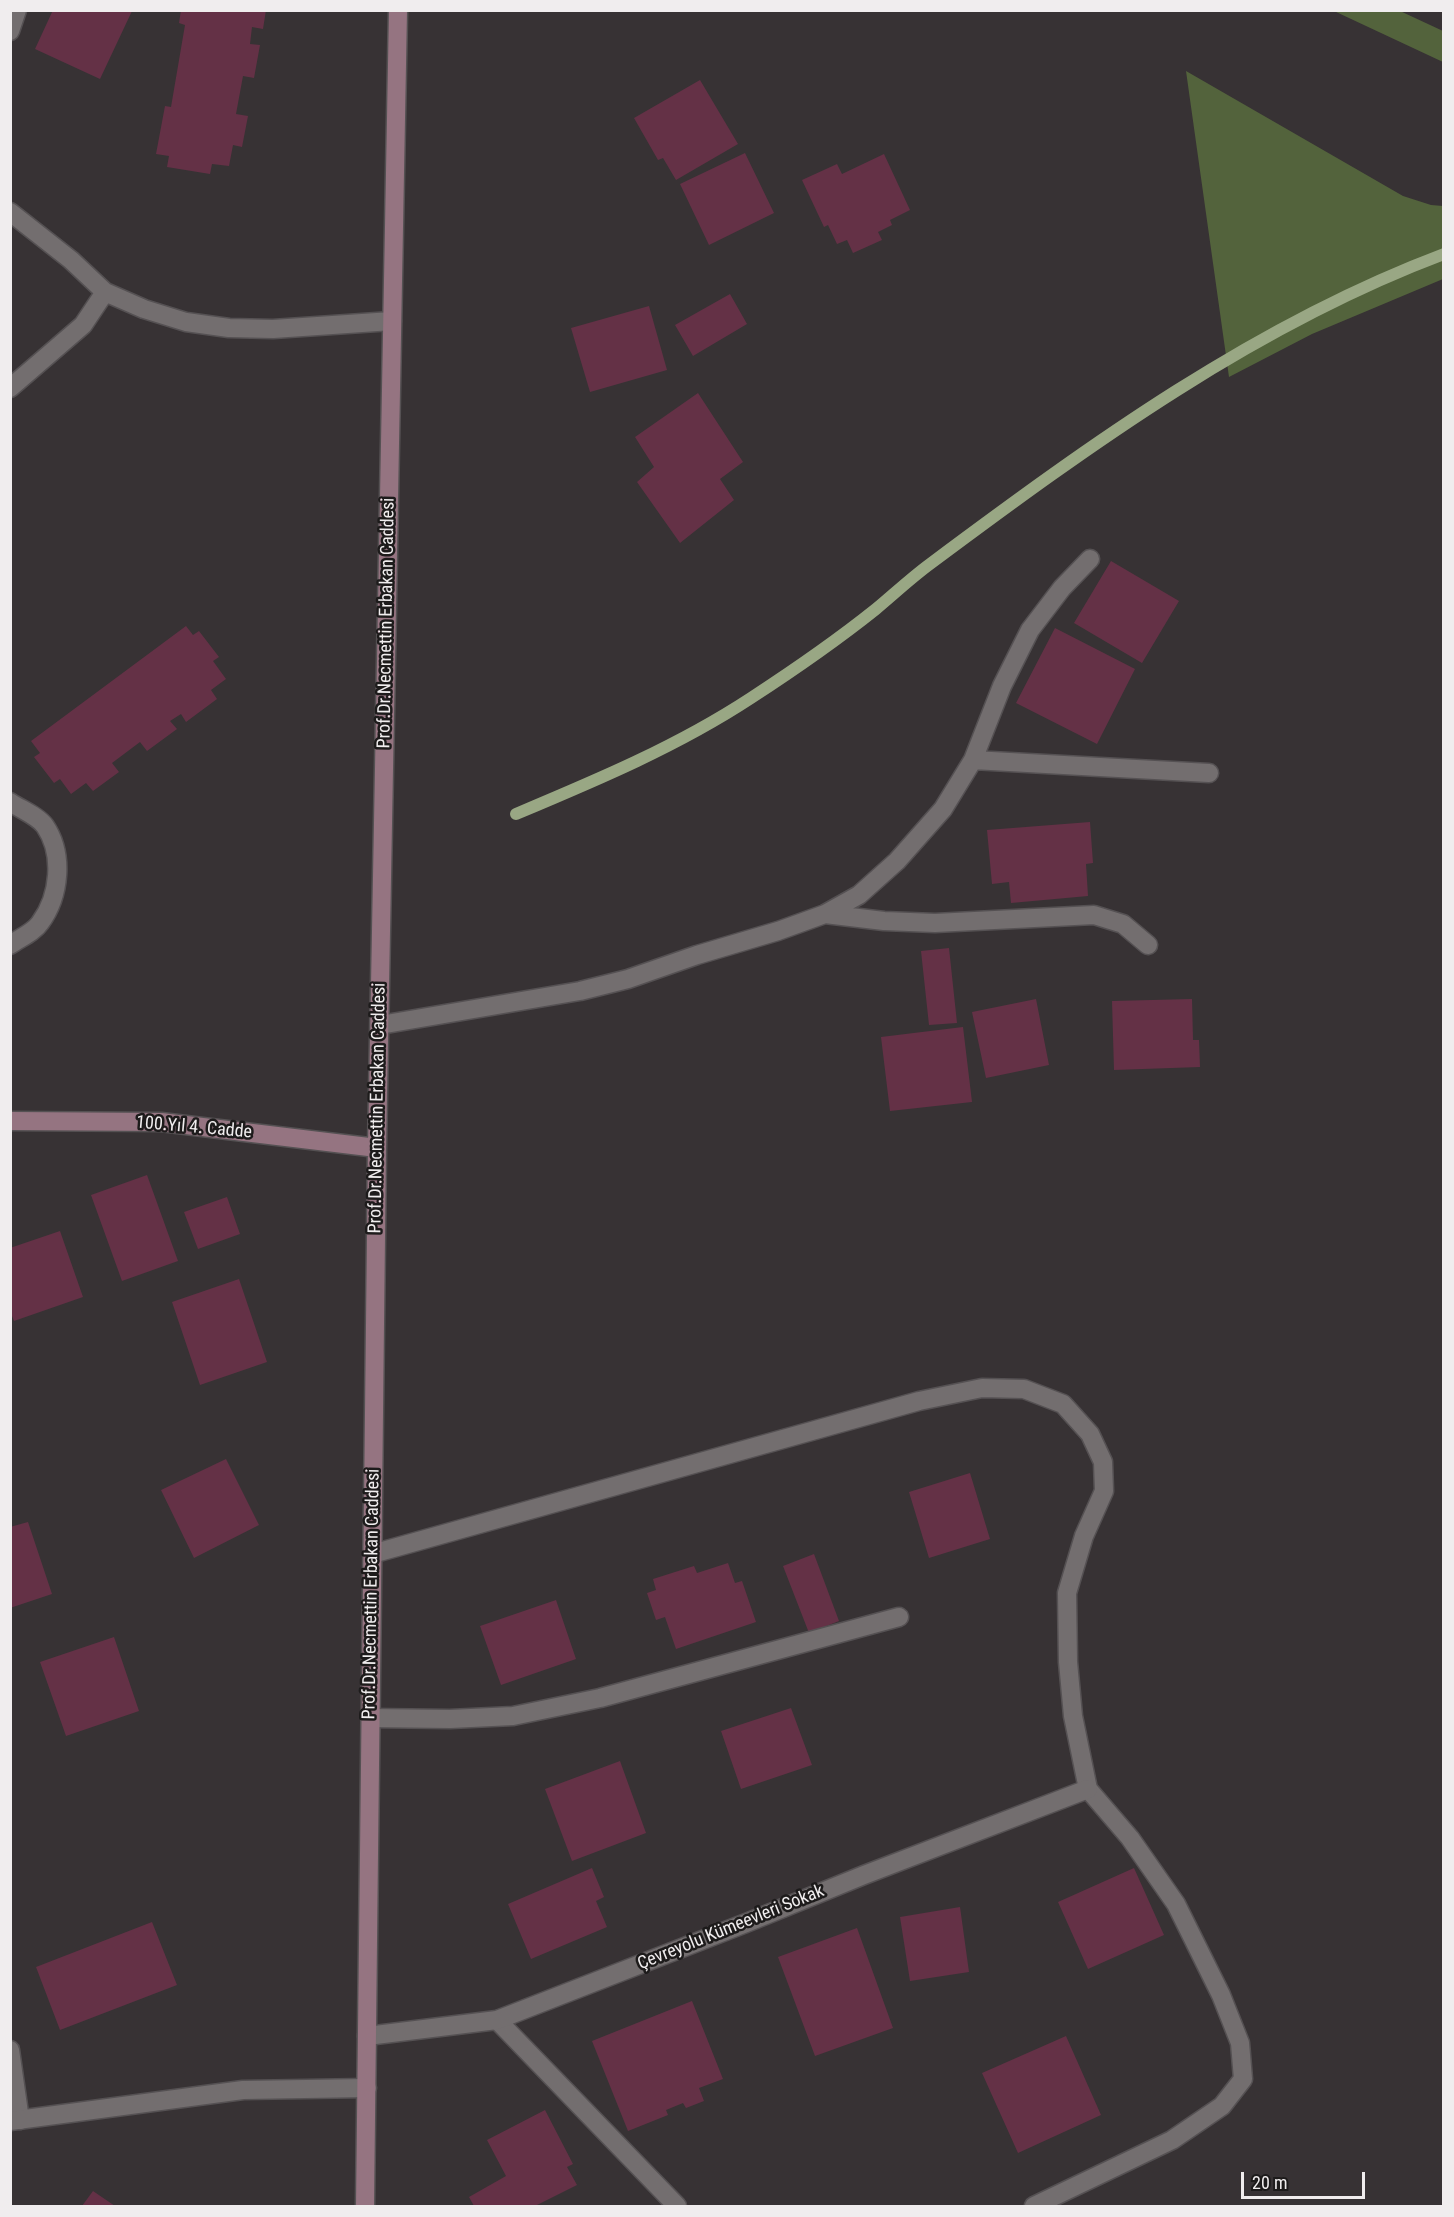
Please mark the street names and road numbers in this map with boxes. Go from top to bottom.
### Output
street label: Prof.Dr.Necmettin Erbakan Caddesi [374,497,400,749]
street label: Prof.Dr.Necmettin Erbakan Caddesi [365,982,391,1234]
street label: 100.Yıl 4. Cadde [135,1112,253,1144]
street label: Prof.Dr.Necmettin Erbakan Caddesi [359,1468,385,1720]
street label: Çevreyolu Kümeevleri Sokak [635,1881,827,1975]

